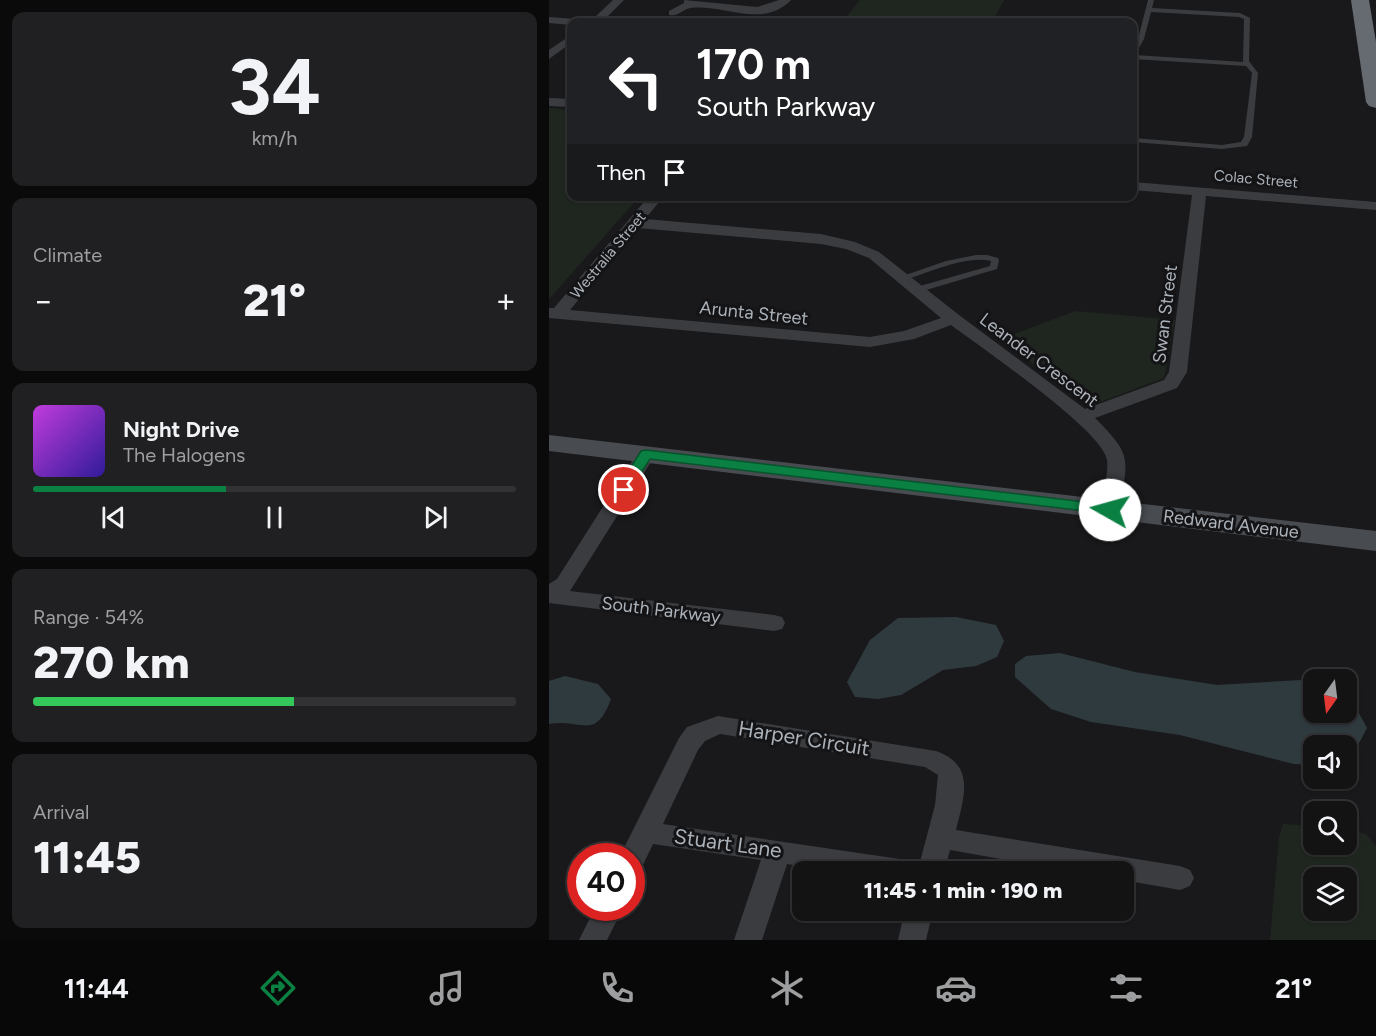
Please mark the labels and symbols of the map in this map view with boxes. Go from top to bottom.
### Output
street label: Colac Street [1213,166,1299,192]
street label: Westralia Street [567,208,650,302]
street label: Swan Street [1148,263,1182,364]
street label: Arunta Street [699,296,810,330]
street label: Leander Crescent [975,308,1103,412]
pin [598,464,649,515]
position arrow [1078,478,1142,542]
street label: Redward Avenue [1162,505,1300,543]
street label: South Parkway [600,592,722,628]
north arrow [1303,669,1357,723]
street label: Harper Circuit [736,715,872,761]
street label: Stuart Lane [673,823,783,863]
speed limit sign: 40 [567,843,645,921]

